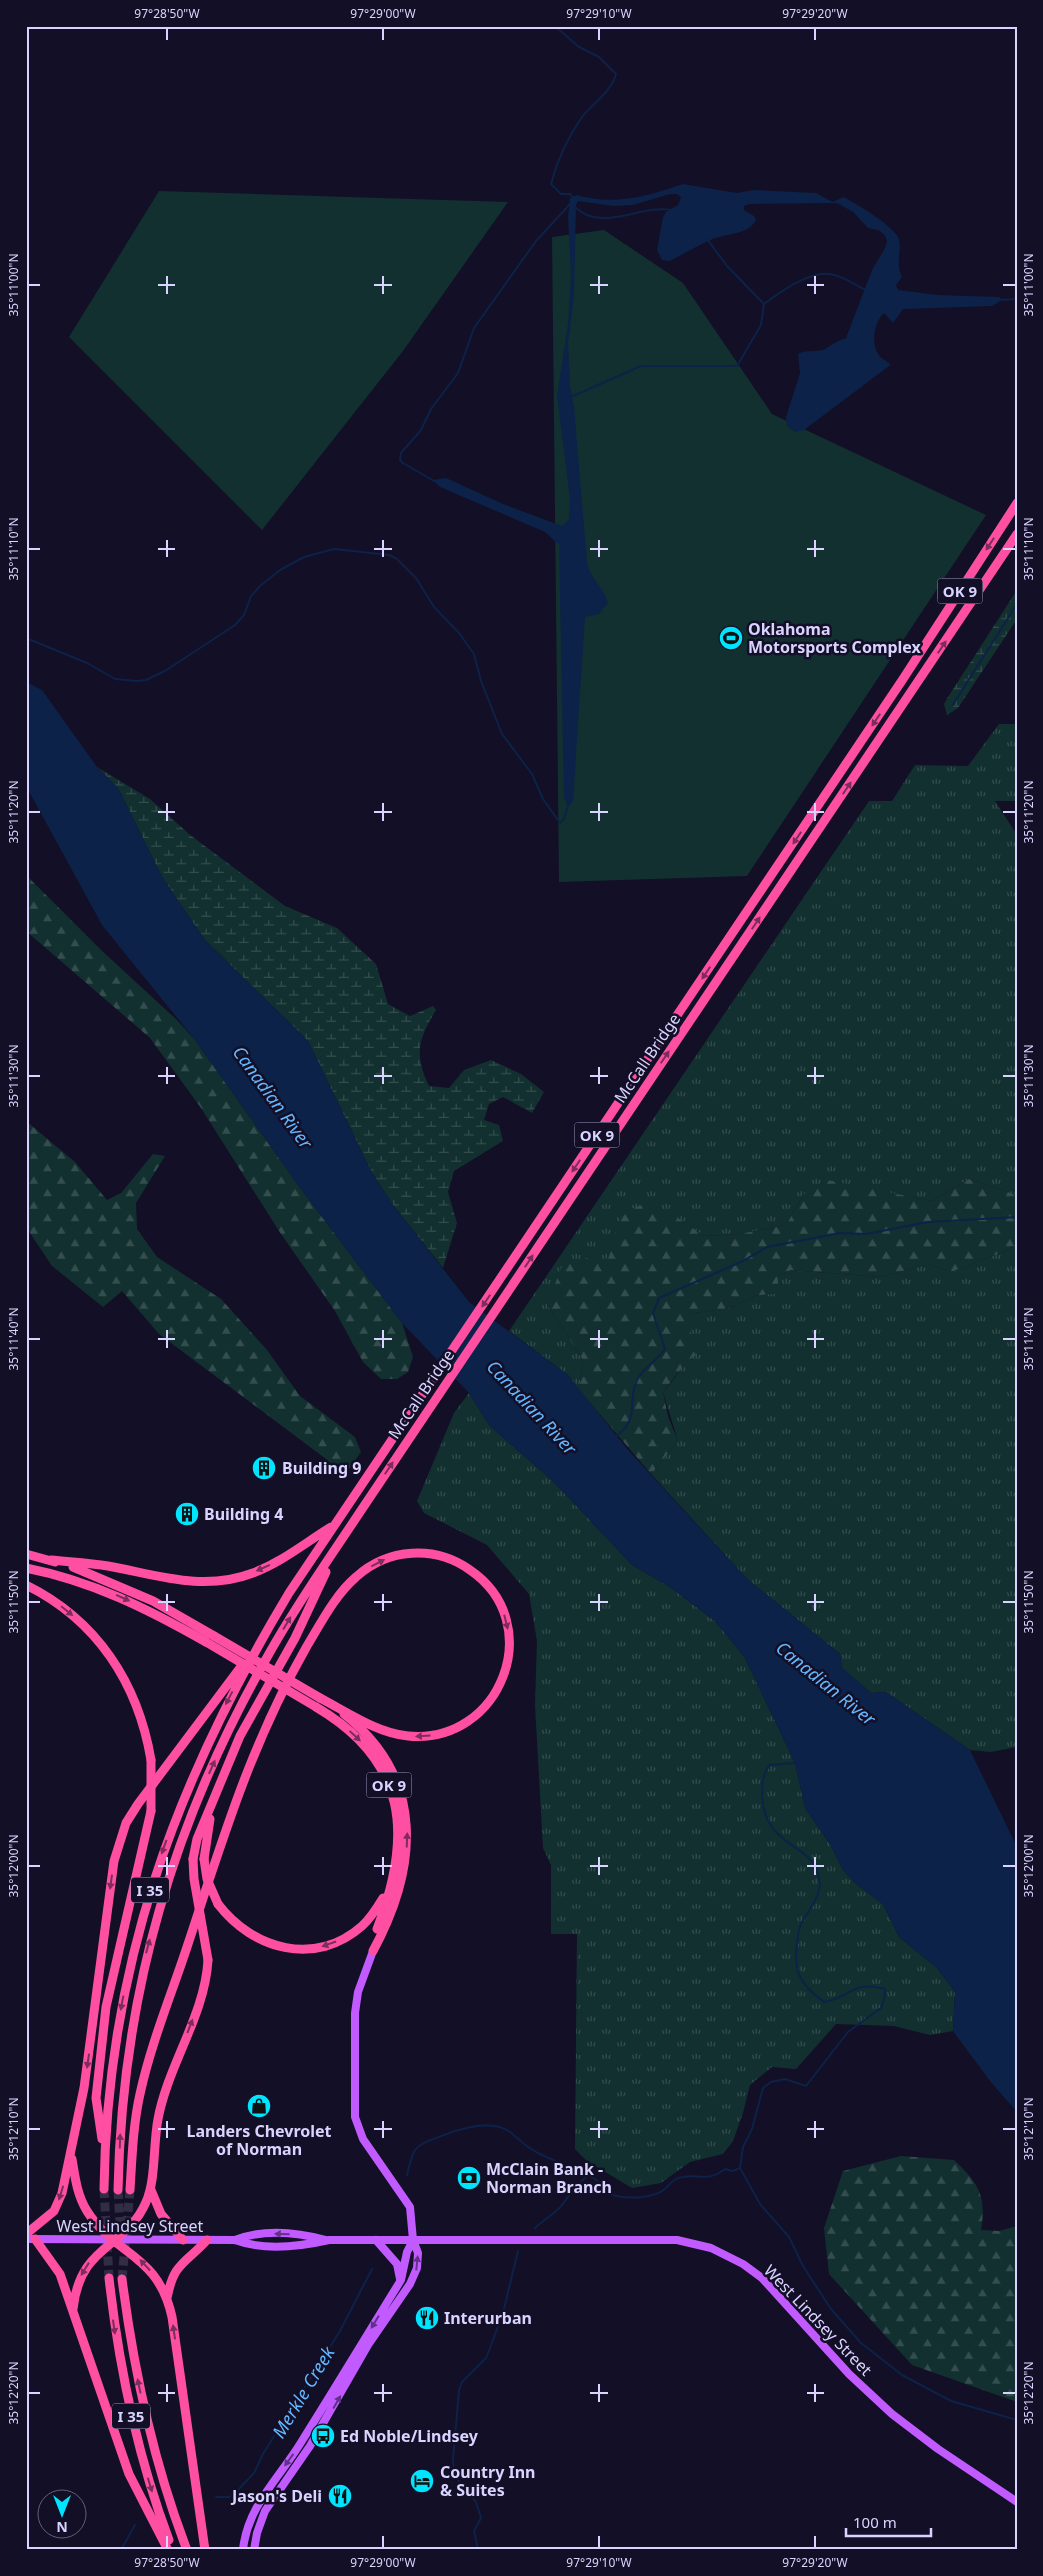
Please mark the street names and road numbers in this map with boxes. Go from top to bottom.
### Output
road number: OK 9 [938,578,982,604]
street label: McCall Bridge [609,1009,685,1107]
road number: OK 9 [574,1122,620,1148]
street label: McCall Bridge [383,1345,459,1443]
road number: OK 9 [366,1772,412,1798]
road number: I 35 [131,1878,169,1902]
street label: West Lindsey Street [57,2215,204,2237]
street label: West Lindsey Street [759,2260,877,2381]
road number: I 35 [112,2404,150,2428]

